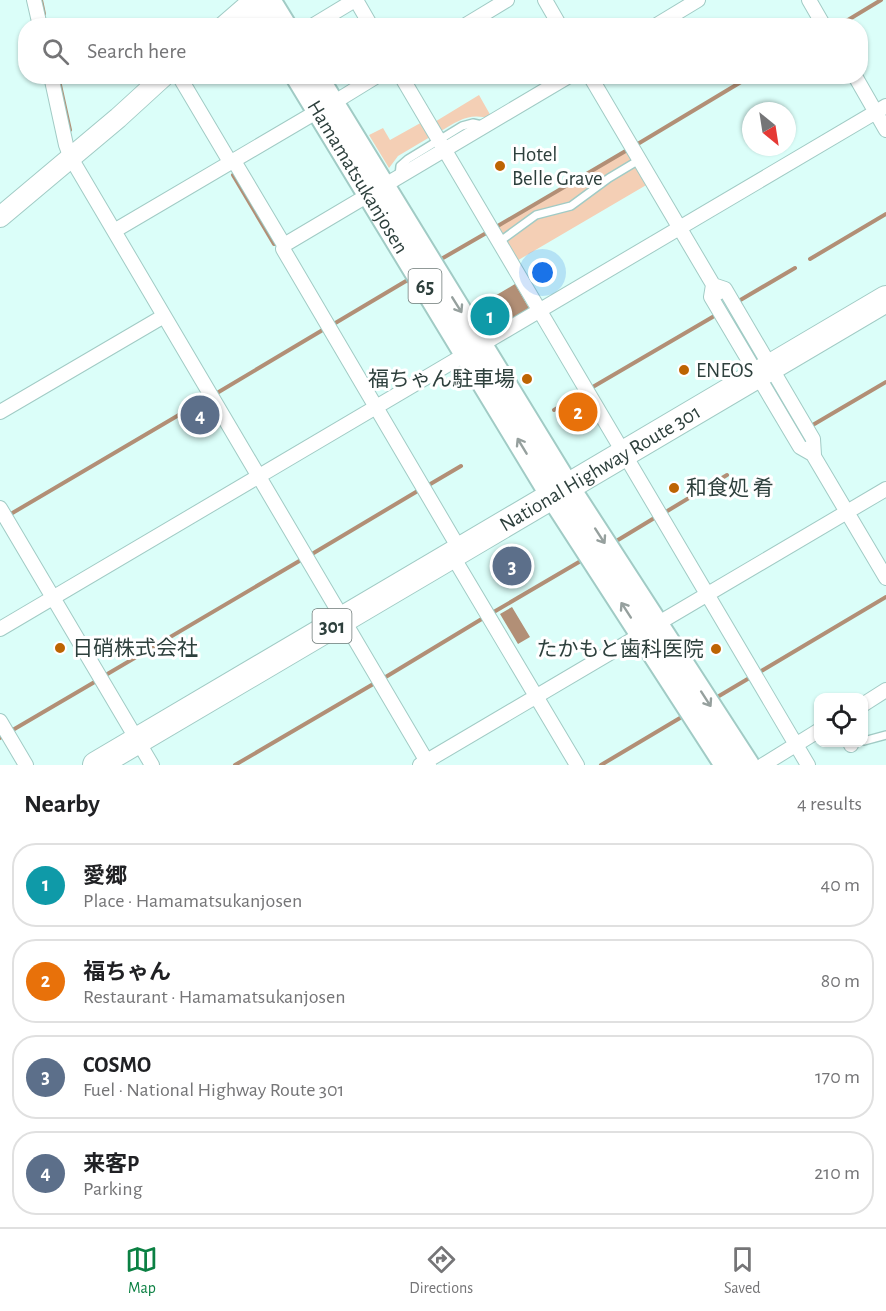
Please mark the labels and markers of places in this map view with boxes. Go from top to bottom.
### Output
place label: Hotel Belle Grave [512,144,603,189]
marker: Hotel Belle Grave [493,159,507,173]
pin: 1 [470,294,510,338]
place label: ENEOS [696,360,754,381]
marker: ENEOS [677,363,691,377]
place label: 福ちゃん駐車場 [368,368,515,390]
marker: 福ちゃん駐車場 [520,372,534,386]
pin: 2 [558,390,598,434]
pin: 4 [180,392,220,438]
place label: 和食処 肴 [686,477,773,499]
marker: 和食処 肴 [667,481,681,495]
pin: 3 [492,544,532,588]
place label: 日硝株式会社 [72,637,198,659]
place label: たかもと歯科医院 [536,638,704,660]
marker: 日硝株式会社 [53,641,67,655]
marker: たかもと歯科医院 [709,642,723,656]

